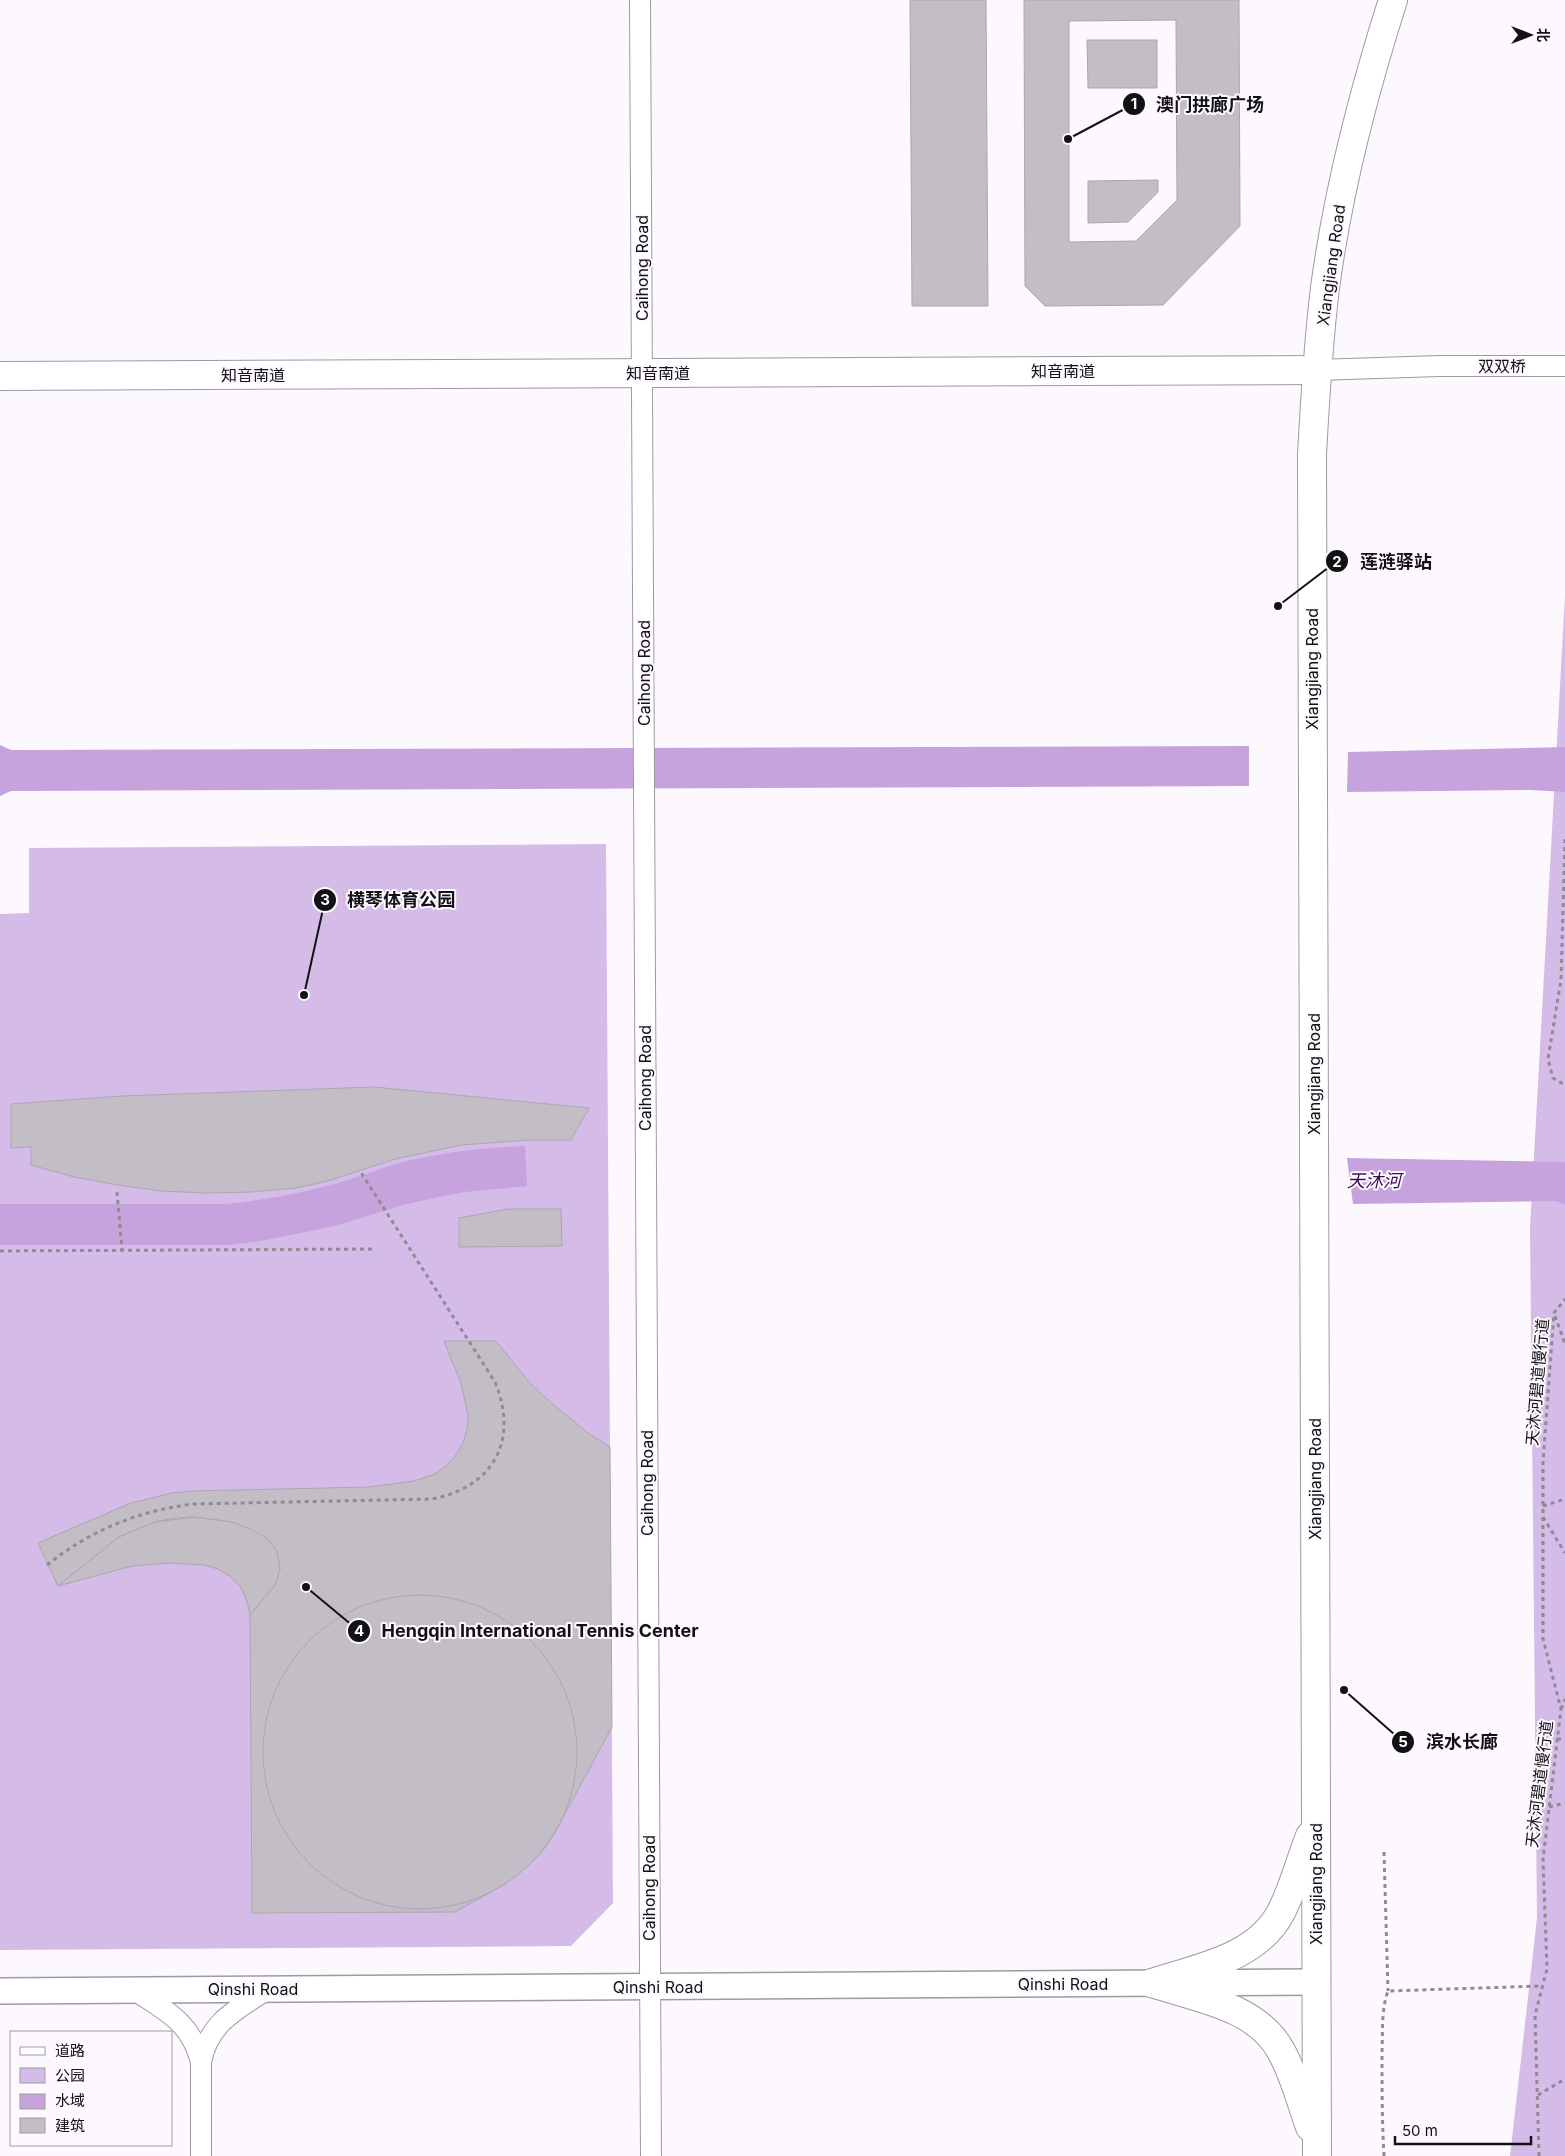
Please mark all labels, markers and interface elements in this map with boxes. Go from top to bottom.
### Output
north arrow [1505,10,1555,60]
text: 北 [1535,28,1552,42]
callout: 澳门拱廊广场 [1121,88,1274,121]
text: 1 [1131,94,1137,113]
text: 澳门拱廊广场 [1156,94,1264,115]
street label: Xiangjiang Road [1313,203,1349,327]
street label: Caihong Road [632,215,652,321]
street label: 双双桥 [1478,356,1526,376]
street label: 知音南道 [1031,361,1095,381]
street label: 知音南道 [626,363,690,383]
street label: 知音南道 [221,365,285,385]
callout: 莲涟驿站 [1325,545,1442,578]
text: 莲涟驿站 [1360,551,1432,572]
text: 2 [1332,552,1342,571]
street label: Xiangjiang Road [1302,608,1322,730]
street label: Caihong Road [634,620,654,726]
callout: 横琴体育公园 [312,883,465,916]
text: 横琴体育公园 [347,889,455,910]
text: 3 [320,890,330,909]
street label: Xiangjiang Road [1304,1013,1324,1135]
street label: Caihong Road [635,1025,655,1131]
water label: 天沐河 [1347,1170,1404,1191]
street label: 天沐河碧道慢行道 [1521,1317,1553,1447]
street label: Xiangjiang Road [1305,1418,1325,1540]
street label: Caihong Road [637,1430,657,1536]
callout: Hengqin International Tennis Center [347,1614,708,1647]
text: Hengqin International Tennis Center [382,1620,698,1641]
text: 4 [354,1621,364,1640]
street label: 天沐河碧道慢行道 [1521,1719,1557,1849]
callout: 滨水长廊 [1391,1725,1508,1758]
text: 滨水长廊 [1426,1731,1498,1752]
text: 5 [1398,1732,1408,1751]
street label: Xiangjiang Road [1306,1823,1326,1945]
street label: Caihong Road [639,1835,659,1941]
street label: Qinshi Road [1018,1974,1108,1994]
street label: Qinshi Road [613,1977,703,1997]
street label: Qinshi Road [208,1979,298,1999]
legend [10,2031,172,2146]
text: 道路 [55,2041,85,2060]
text: 公园 [55,2066,85,2085]
text: 水域 [55,2091,85,2110]
scale bar [1395,2114,1531,2146]
text: 建筑 [55,2116,85,2135]
text: 50 m [1402,2121,1438,2140]

